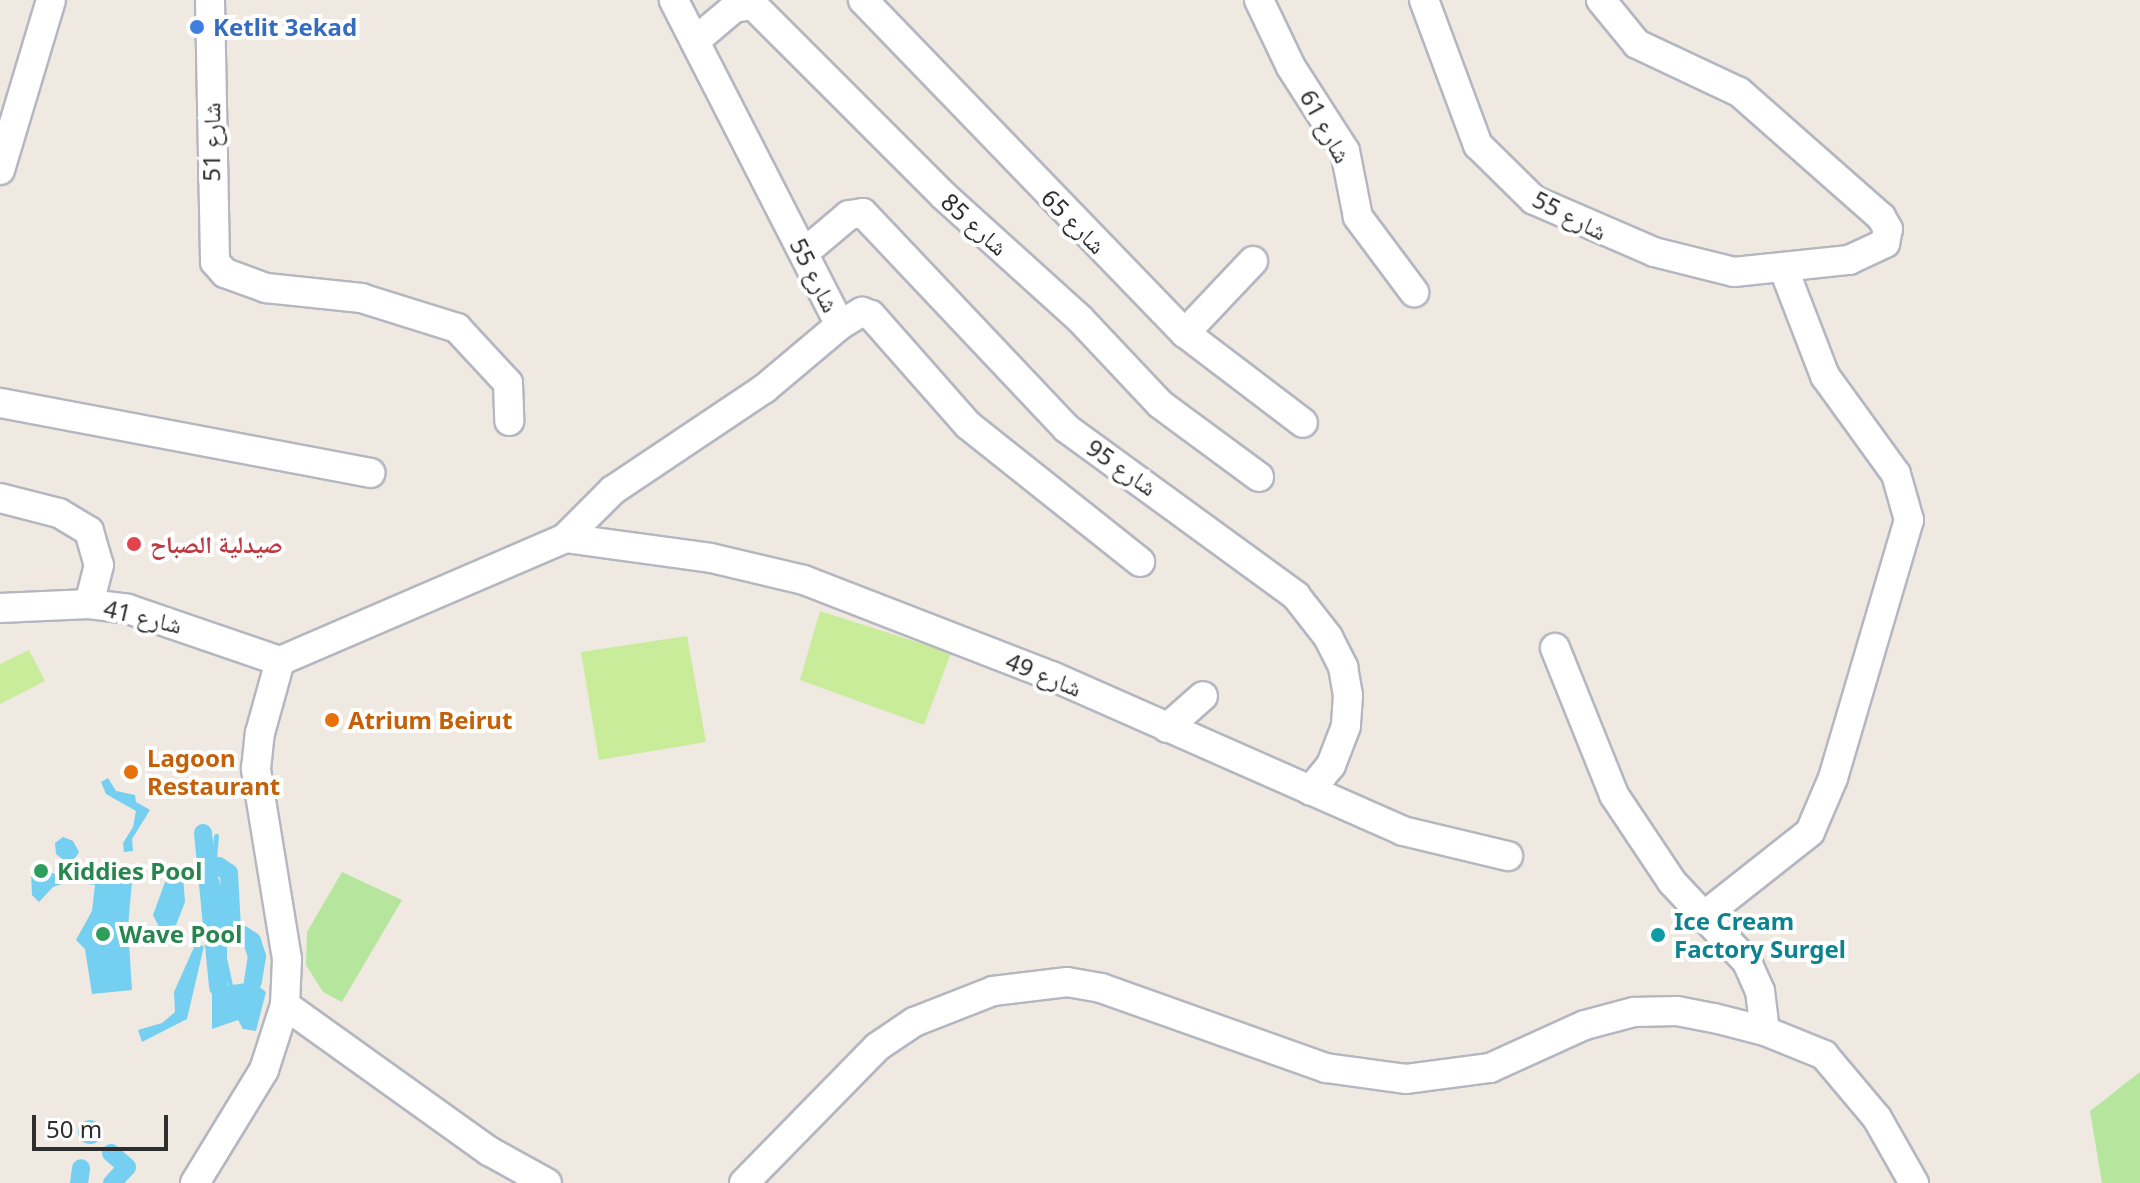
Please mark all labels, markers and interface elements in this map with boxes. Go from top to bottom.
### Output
place label: Ketlit 3ekad [213,13,357,41]
marker: Ketlit 3ekad [188,18,206,36]
street label: شارع 61 [1294,84,1358,168]
street label: شارع 51 [197,102,225,182]
street label: شارع 65 [1036,183,1112,259]
street label: شارع 55 [1528,184,1612,246]
street label: شارع 85 [936,187,1014,261]
street label: شارع 55 [784,233,846,317]
street label: شارع 95 [1081,432,1163,502]
place label: صيدلية الصباح [150,530,283,558]
marker: صيدلية الصباح [125,535,143,553]
street label: شارع 41 [101,593,185,639]
street label: شارع 49 [1002,646,1086,702]
place label: Atrium Beirut [348,706,512,734]
marker: Atrium Beirut [323,711,341,729]
place label: Lagoon Restaurant [147,744,280,800]
marker: Lagoon Restaurant [122,763,140,781]
place label: Kiddies Pool [57,857,202,885]
marker: Kiddies Pool [32,862,50,880]
place label: Ice Cream Factory Surgel [1674,907,1846,963]
place label: Wave Pool [119,920,242,948]
marker: Wave Pool [94,925,112,943]
marker: Ice Cream Factory Surgel [1649,926,1667,944]
scale bar [36,1099,172,1149]
text: 50 m [46,1112,102,1145]

